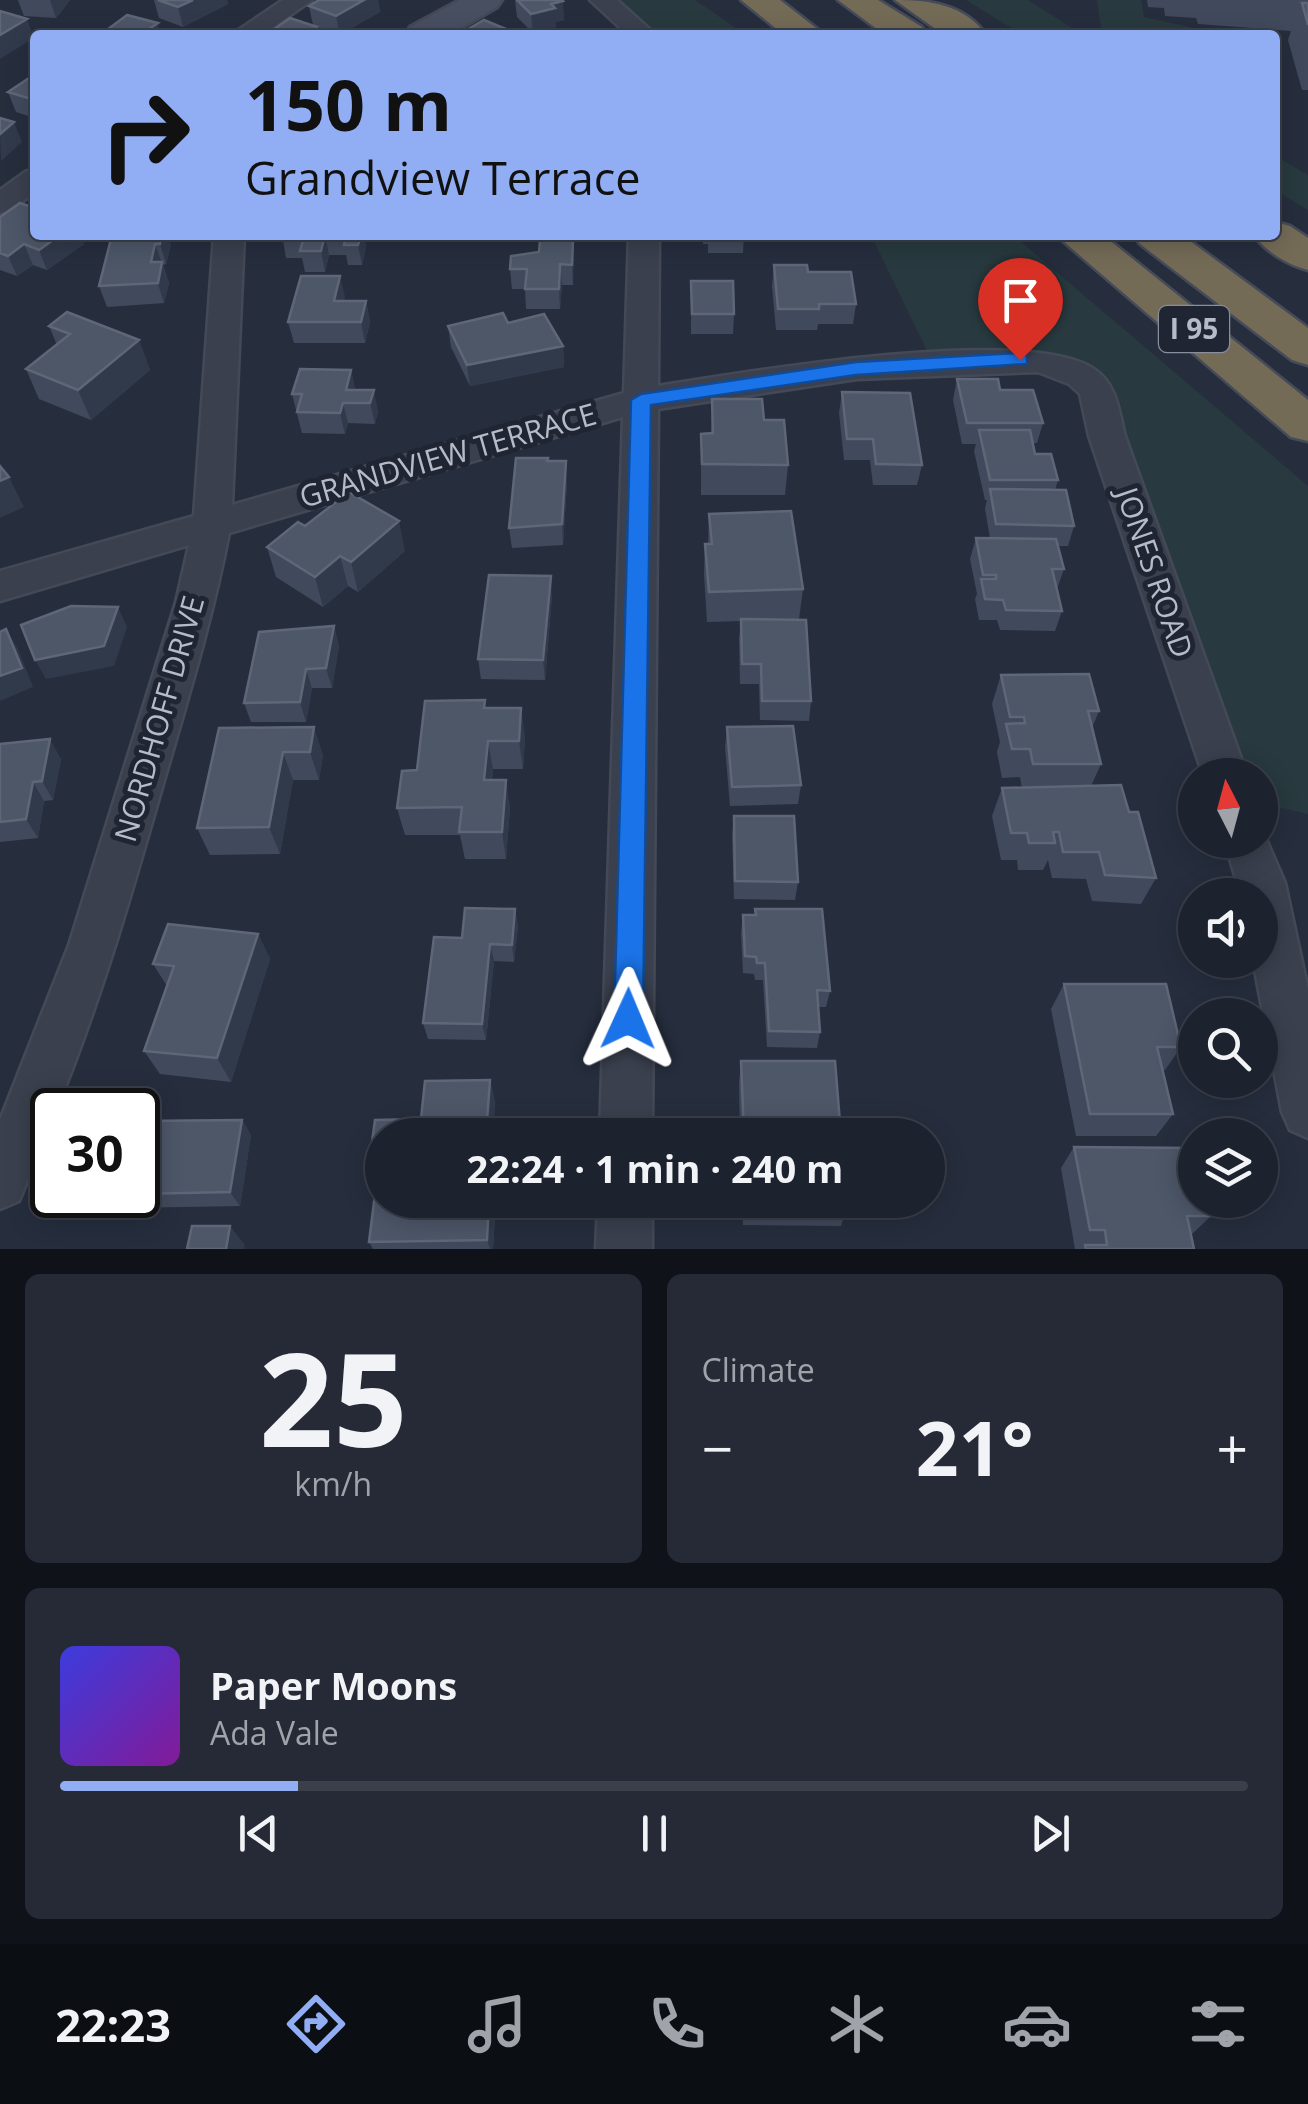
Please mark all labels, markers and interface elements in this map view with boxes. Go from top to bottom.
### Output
text: 150 m [245,56,452,152]
icon: right [80,70,210,200]
text: Grandview Terrace [245,147,641,208]
pin [978,258,1063,361]
icon: arrive [993,273,1048,328]
road number: I 95 [1159,306,1229,352]
street label: GRANDVIEW TERRACE [294,393,601,517]
street label: JONES ROAD [1106,479,1204,663]
street label: NORDHOFF DRIVE [104,591,213,846]
north arrow [1178,758,1278,858]
map controls [1178,758,1278,1218]
button: sound [1178,878,1278,978]
position arrow [576,967,680,1071]
button: search [1178,998,1278,1098]
speed limit sign: 30 [30,1088,160,1218]
button: layers [1178,1118,1278,1218]
text: 22:24 · 1 min · 240 m [467,1142,843,1194]
text: 25 [259,1308,408,1485]
text: Climate [702,1348,815,1391]
text: 21° [916,1396,1034,1498]
text: − [702,1410,733,1485]
text: + [1217,1410,1248,1485]
text: km/h [294,1462,372,1505]
text: Paper Moons [210,1659,457,1711]
text: Ada Vale [210,1711,339,1754]
icon: previous [231,1806,286,1861]
icon: pause [627,1806,682,1861]
icon: next [1023,1806,1078,1861]
icon: directions [281,1989,351,2059]
icon: music [462,1989,532,2059]
icon: phone [642,1989,712,2059]
icon: climate [822,1989,892,2059]
icon: car [1002,1989,1072,2059]
icon: filters [1183,1989,1253,2059]
text: 22:23 [55,1994,171,2055]

